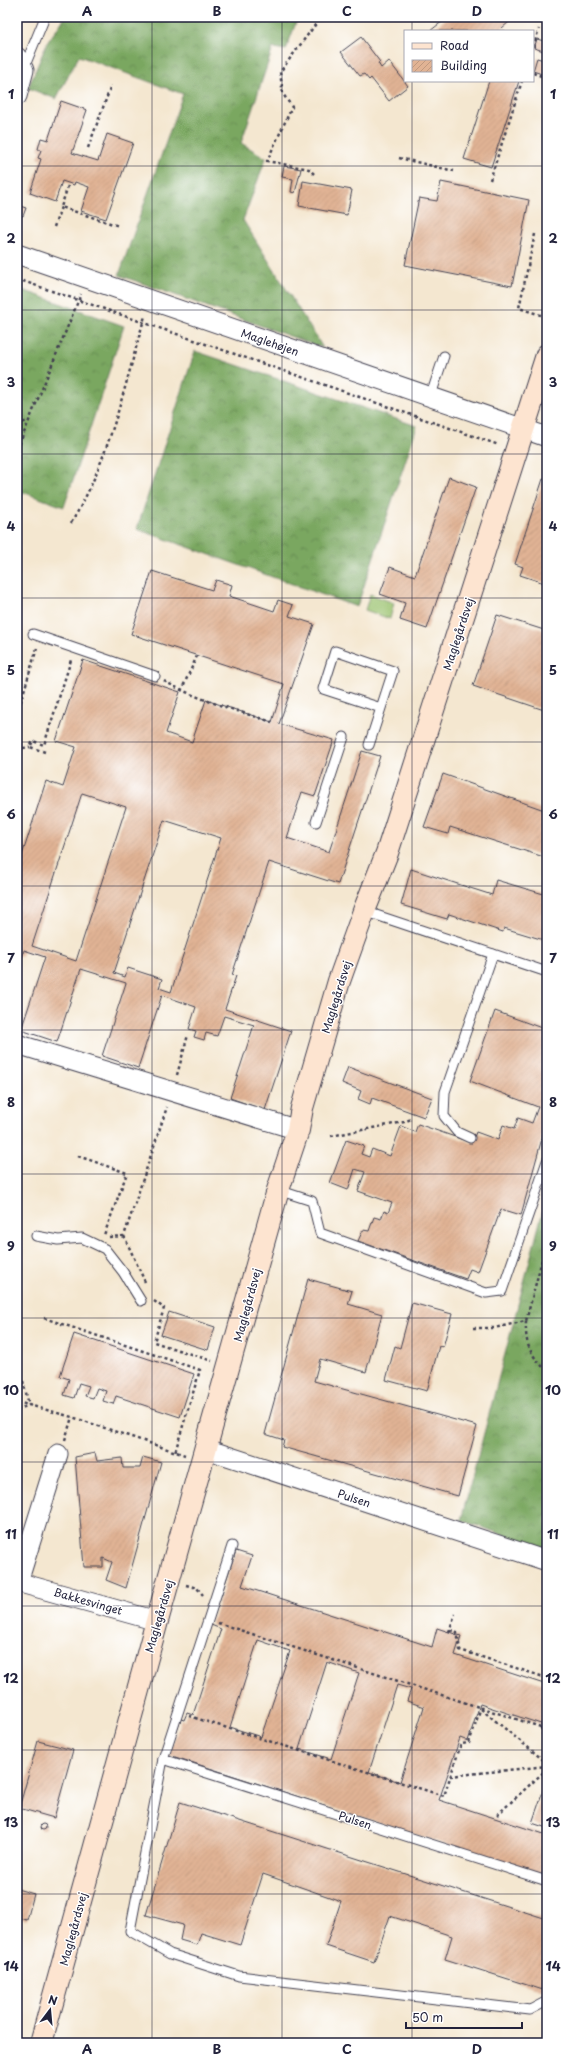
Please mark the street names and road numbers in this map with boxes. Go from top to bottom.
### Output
street label: Maglehøjen [239,324,301,360]
street label: Maglegårdsvej [438,596,478,672]
street label: Maglegårdsvej [317,958,355,1036]
street label: Maglegårdsvej [229,1266,265,1344]
street label: Pulsen [335,1485,373,1511]
street label: Maglegårdsvej [140,1577,178,1655]
street label: Bakkesvinget [52,1583,125,1619]
street label: Pulsen [336,1807,374,1833]
street label: Maglegårdsvej [55,1890,91,1968]

